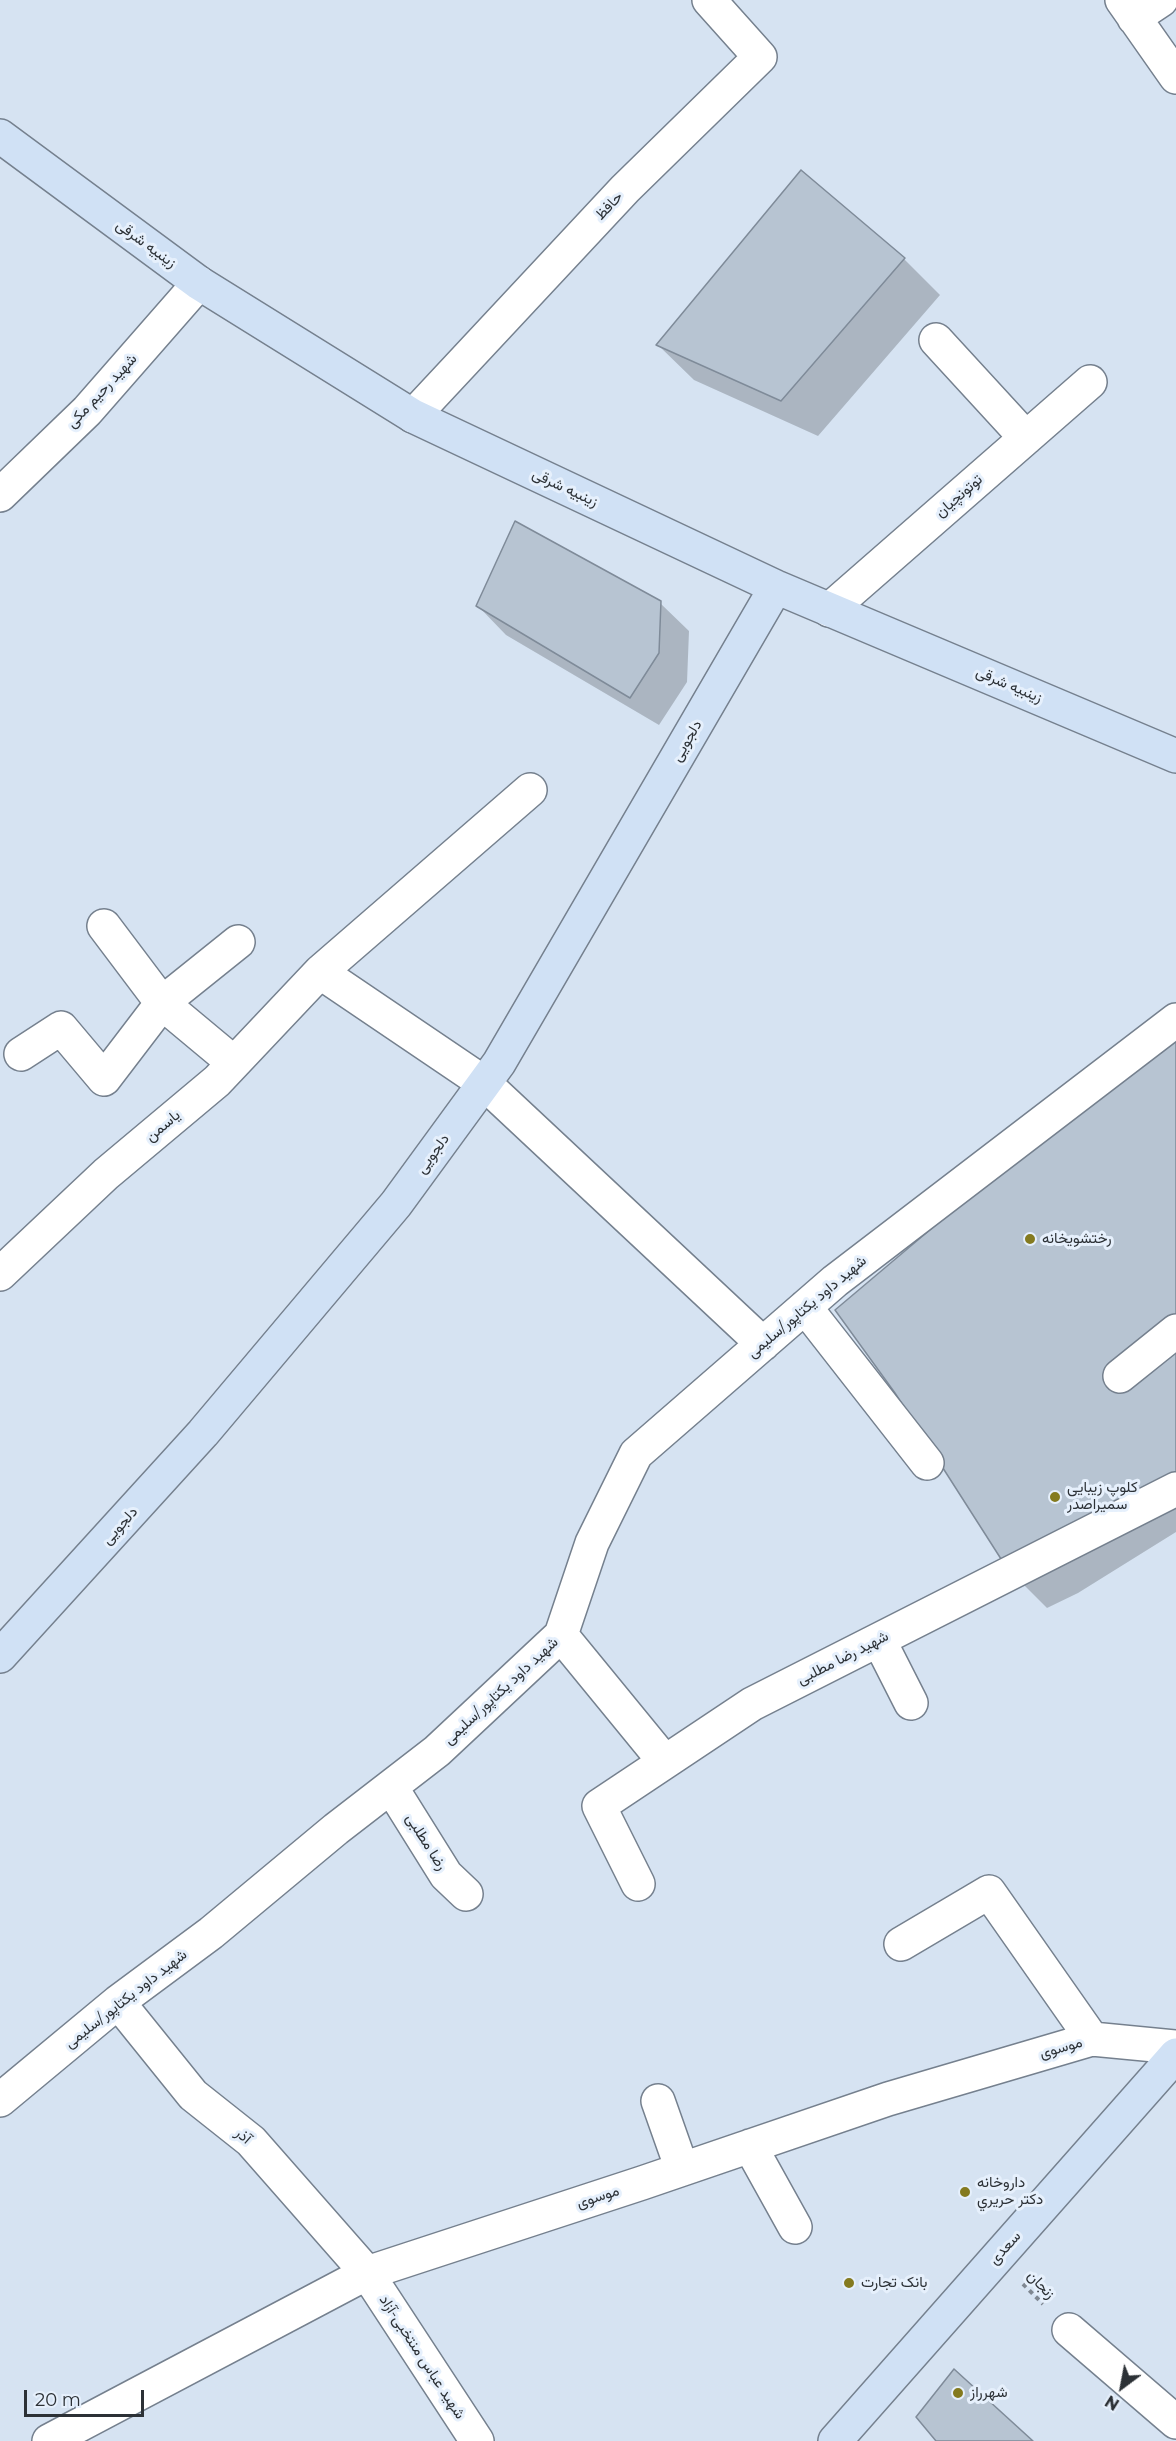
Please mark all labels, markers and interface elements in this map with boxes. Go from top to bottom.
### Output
street label: حافظ [591,188,627,224]
street label: زینبیه شرقی [112,216,180,272]
street label: شهید رحیم مکی [63,350,141,432]
street label: زینبیه شرقی [529,465,601,511]
street label: توتونچیان [932,471,986,521]
street label: زینبیه شرقی [973,663,1045,707]
street label: دلجویی [668,717,706,765]
street label: یاسمن [142,1106,184,1146]
street label: دلجویی [413,1131,453,1177]
place label: رختشویخانه [1042,1230,1112,1248]
marker: رختشویخانه [1023,1232,1037,1246]
street label: شهید داود یکتاپور/سلیمی [744,1252,870,1362]
place label: کلوپ زیبایی سمیراصدر [1067,1479,1138,1514]
marker: کلوپ زیبایی سمیراصدر [1048,1490,1062,1504]
street label: دلجویی [98,1503,142,1549]
street label: شهید رضا مطلبی [794,1627,892,1689]
street label: شهید داود یکتاپور/سلیمی [440,1633,562,1749]
street label: رضا مطلبی [402,1810,450,1874]
street label: شهید داود یکتاپور/سلیمی [61,1946,191,2052]
street label: موسوی [1037,2033,1085,2063]
street label: آذر [231,2124,255,2148]
place label: داروخانه دكتر حريري [977,2174,1043,2209]
street label: موسوی [574,2182,622,2212]
marker: داروخانه دكتر حريري [958,2185,972,2199]
street label: سعدی [985,2227,1025,2269]
street label: زنجان [1023,2267,1059,2303]
place label: بانک تجارت [861,2274,928,2292]
marker: بانک تجارت [842,2276,856,2290]
street label: شهید عباس منتخبی-آزاد [375,2292,469,2422]
north arrow [1092,2357,1152,2417]
scale bar [27,2378,147,2416]
place label: شهرراز [970,2384,1008,2402]
marker: شهرراز [951,2386,965,2400]
text: 20 m [35,2389,81,2411]
text: N [1102,2391,1123,2414]

